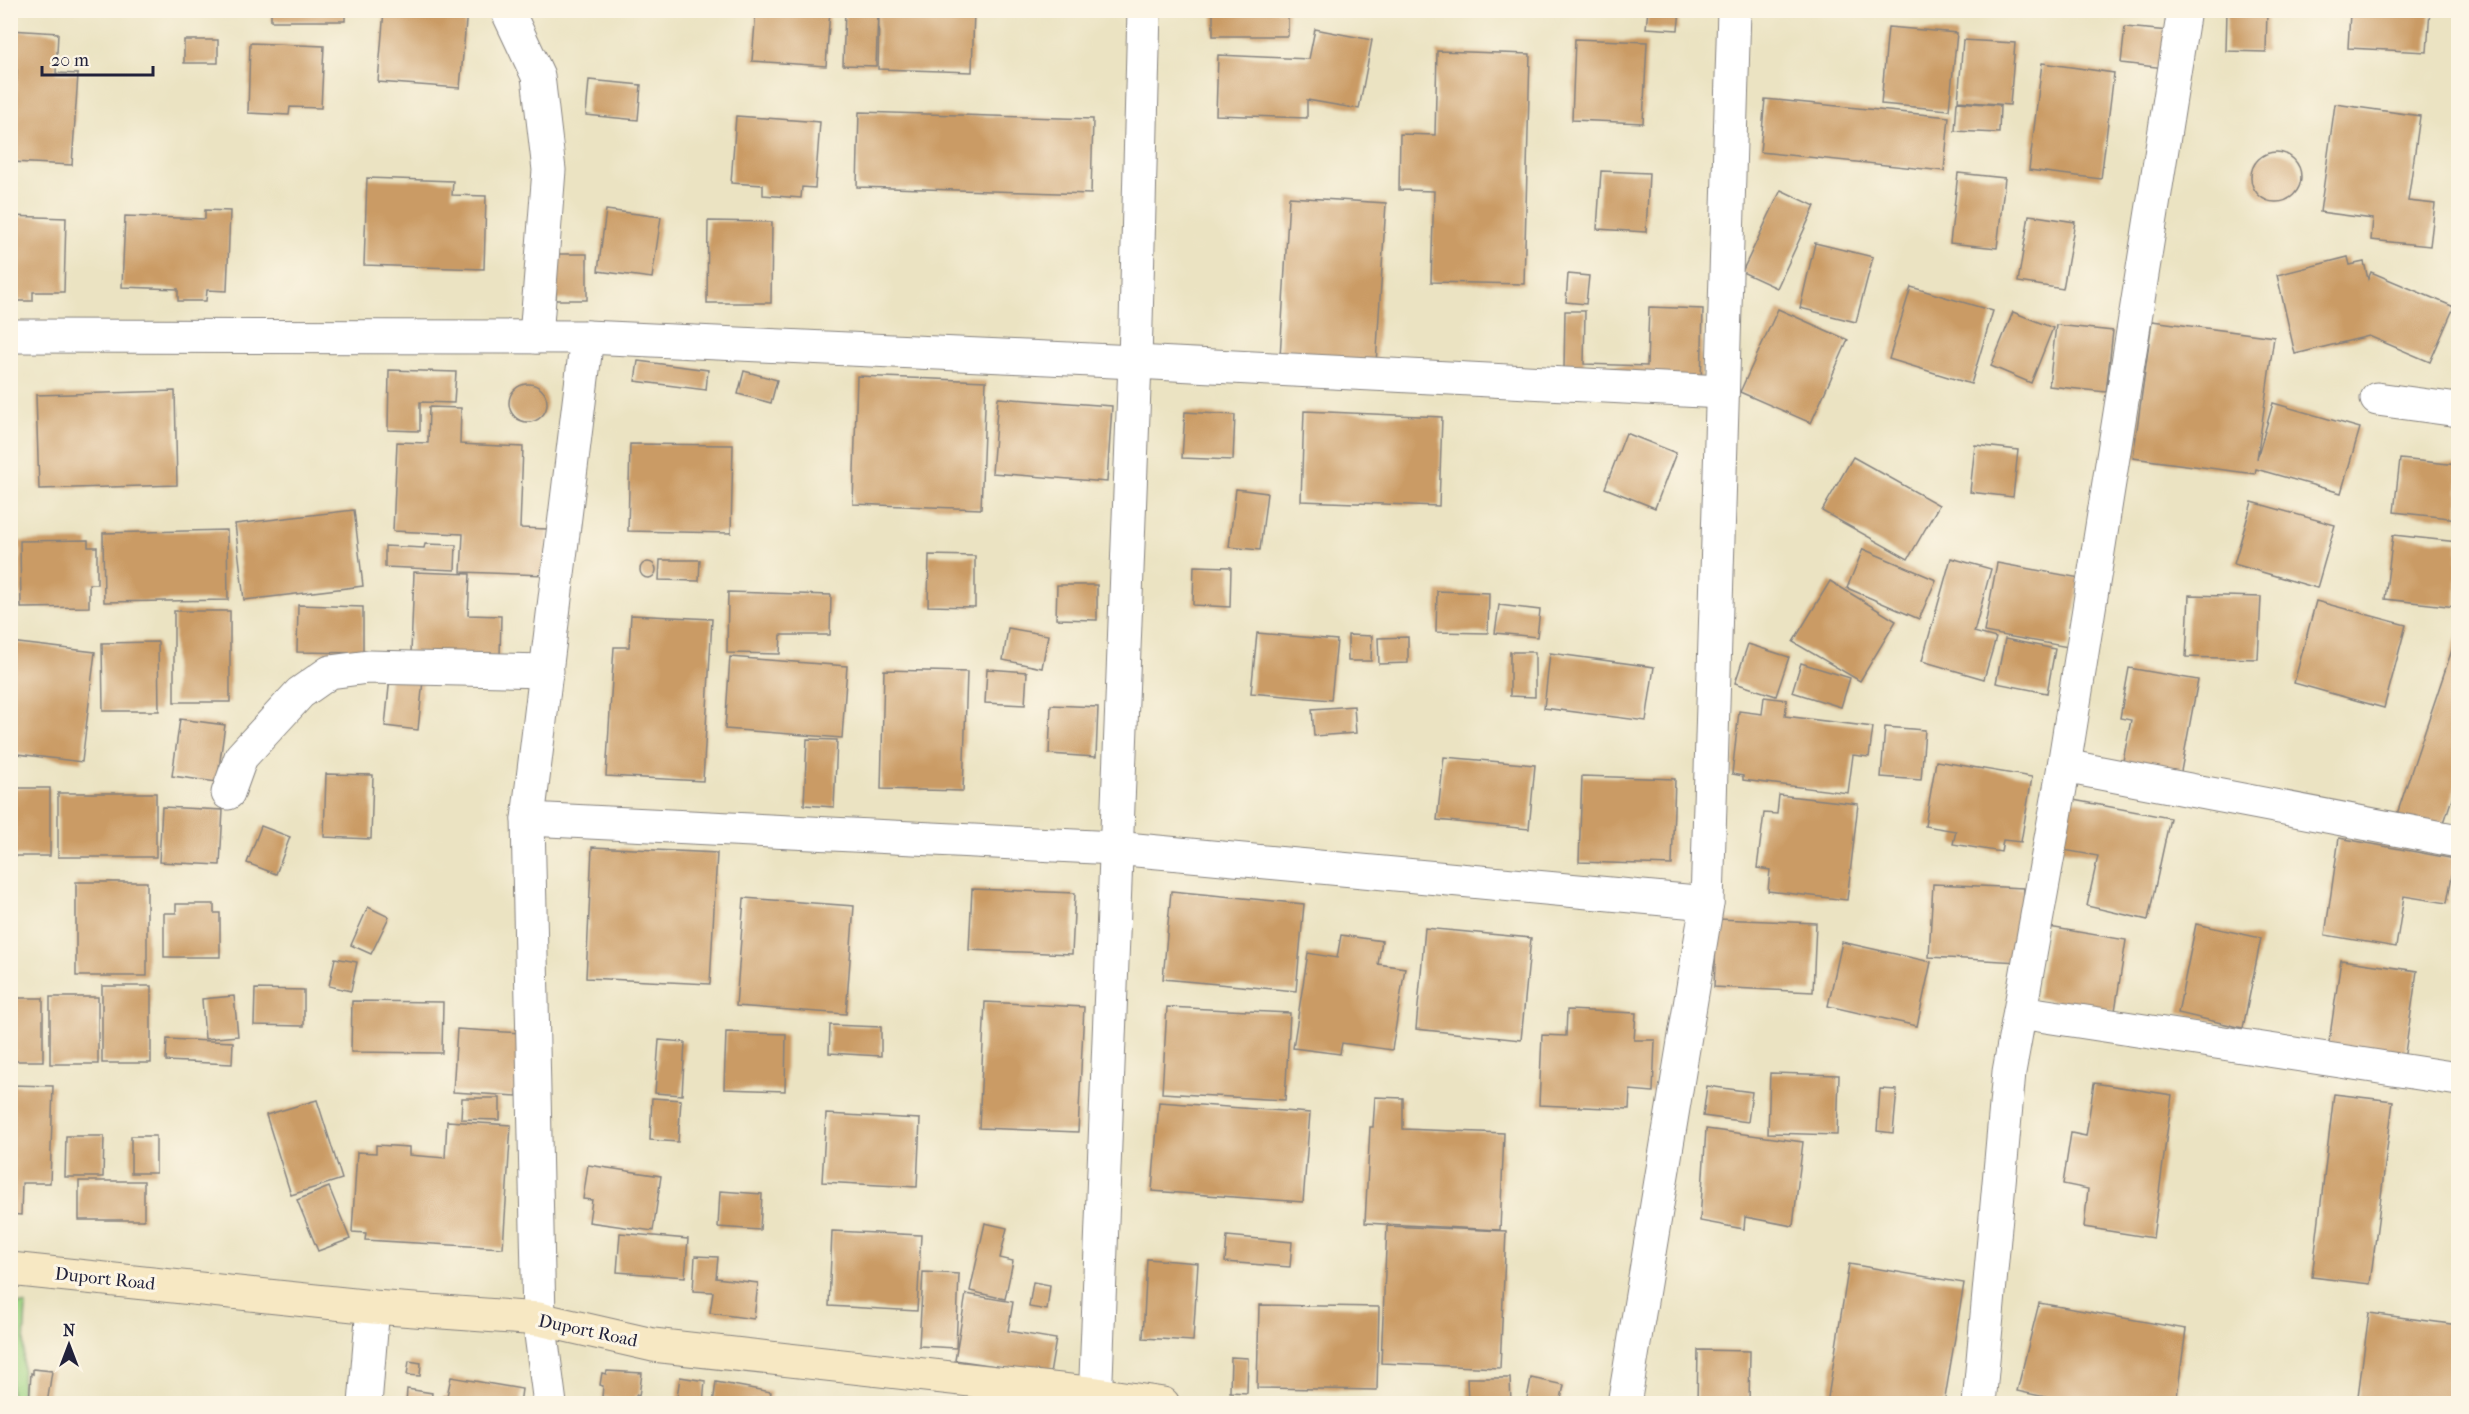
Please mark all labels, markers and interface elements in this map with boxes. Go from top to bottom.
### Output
scale bar [42,39,153,77]
text: 20 m [51,50,89,71]
street label: Duport Road [54,1263,156,1295]
street label: Duport Road [537,1310,640,1352]
north arrow [39,1315,99,1375]
text: N [63,1321,76,1340]

